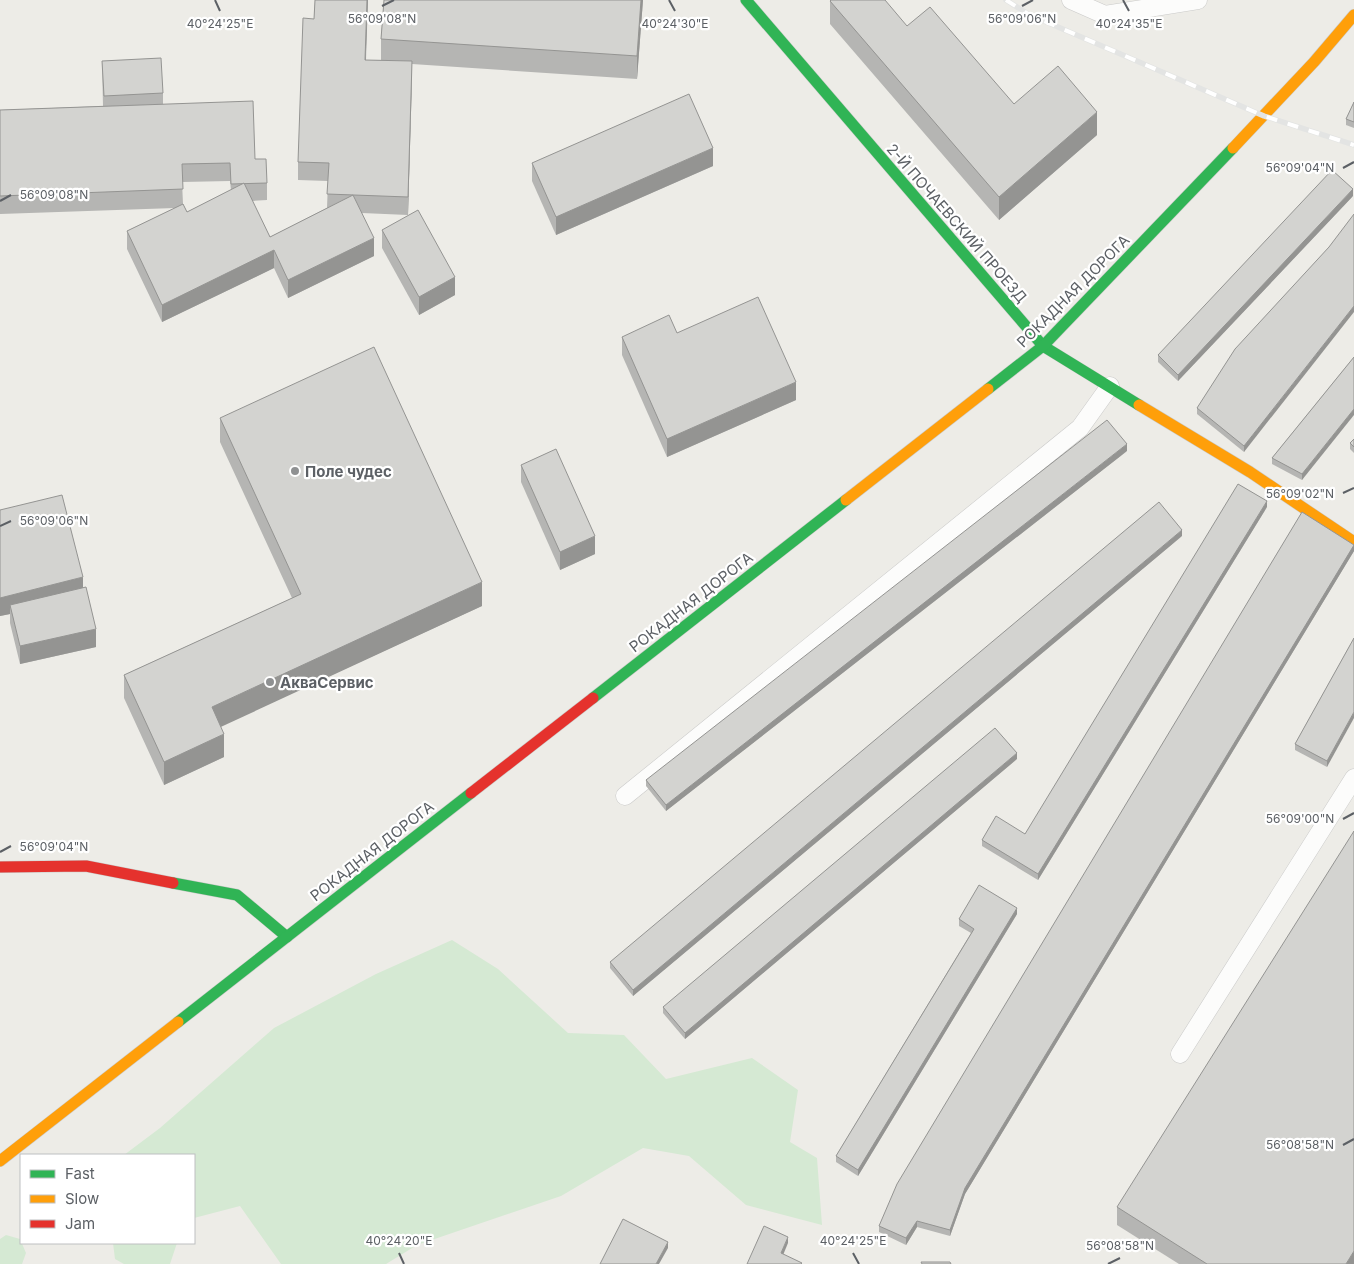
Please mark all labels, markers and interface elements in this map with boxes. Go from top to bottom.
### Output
text: 56°09'08"N [348,11,416,26]
text: 56°09'06"N [988,11,1056,26]
text: 40°24'25"E [187,16,253,31]
text: 40°24'30"E [641,16,709,31]
text: 40°24'35"E [1096,16,1162,31]
street label: 2-Й ПОЧАЕВСКИЙ ПРОЕЗД [883,140,1031,306]
text: 56°09'04"N [1266,160,1334,175]
text: 56°09'08"N [20,187,88,202]
street label: РОКАДНАЯ ДОРОГА [1013,231,1133,351]
place label: Поле чудес [305,462,392,481]
marker: Поле чудес [289,465,301,477]
text: 56°09'02"N [1266,486,1334,501]
text: 56°09'06"N [20,513,88,528]
street label: РОКАДНАЯ ДОРОГА [625,548,757,656]
place label: АкваСервис [280,673,374,692]
marker: АкваСервис [264,676,276,688]
street label: РОКАДНАЯ ДОРОГА [306,797,438,905]
text: 56°09'00"N [1266,811,1334,826]
text: 56°09'04"N [20,839,88,854]
text: 56°08'58"N [1266,1137,1334,1152]
legend [20,1154,195,1244]
text: Fast [65,1164,95,1183]
text: Slow [65,1189,99,1208]
text: Jam [65,1214,95,1233]
text: 40°24'20"E [366,1233,432,1248]
text: 40°24'25"E [820,1233,886,1248]
text: 56°08'58"N [1086,1238,1154,1253]

